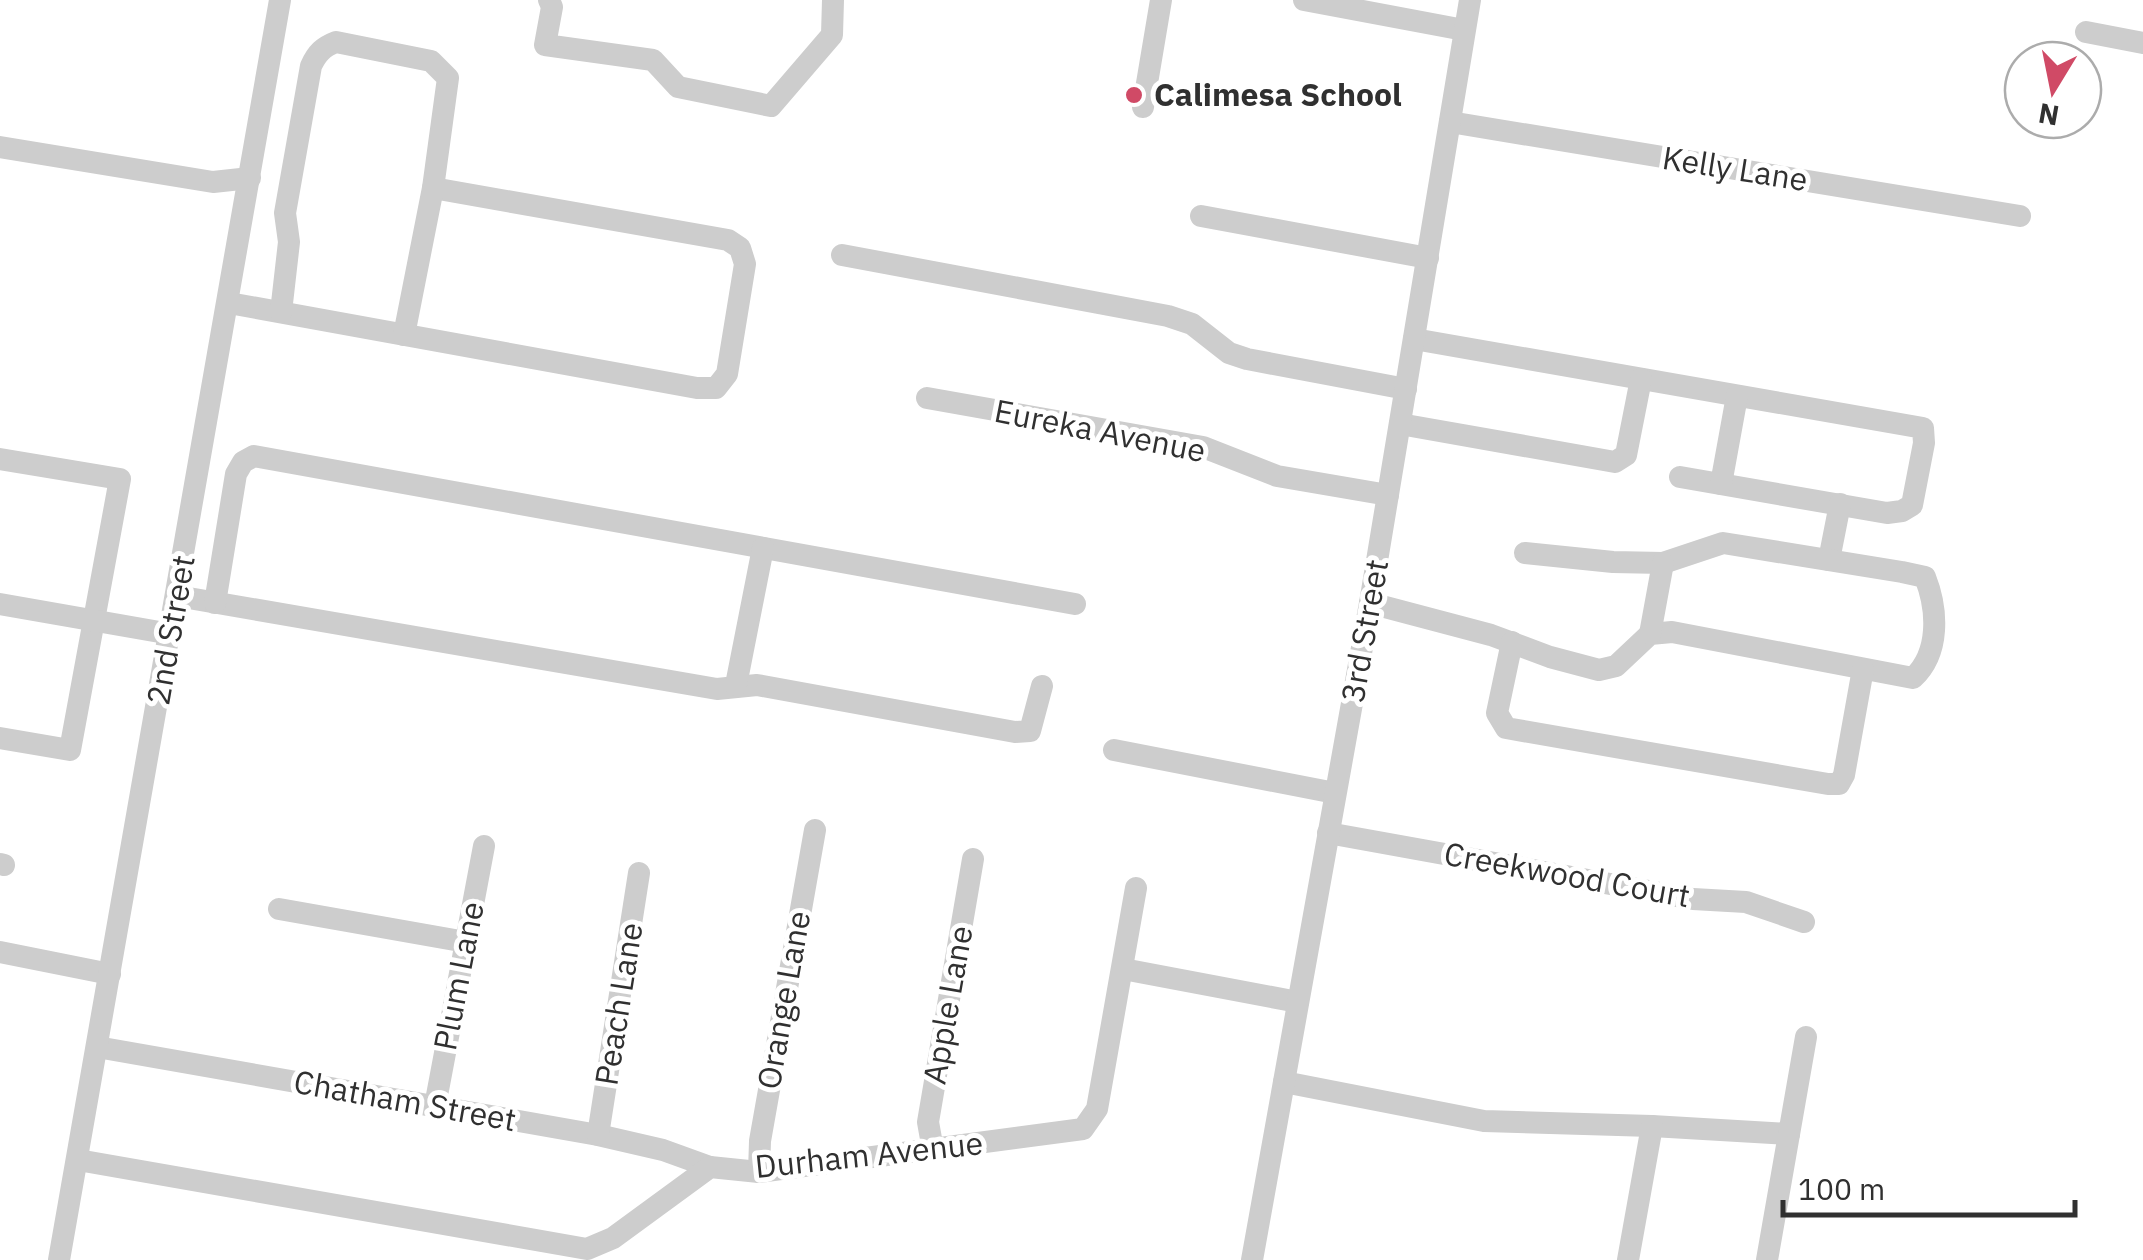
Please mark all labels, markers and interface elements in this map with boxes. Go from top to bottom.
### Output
north arrow [2003,40,2103,140]
place label: Calimesa School [1154,73,1402,115]
marker: Calimesa School [1123,84,1145,106]
text: N [2035,95,2062,135]
street label: Kelly Lane [1660,136,1811,200]
street label: Eureka Avenue [991,389,1209,471]
street label: 2nd Street [136,552,204,708]
street label: 3rd Street [1331,556,1397,706]
street label: Creekwood Court [1441,832,1693,916]
street label: Plum Lane [423,898,493,1054]
street label: Orange Lane [747,907,819,1092]
street label: Peach Lane [584,920,652,1088]
street label: Apple Lane [912,922,982,1087]
street label: Chatham Street [291,1060,520,1140]
street label: Durham Avenue [753,1121,985,1187]
scale bar [1783,1155,2076,1217]
text: 100 m [1798,1169,1885,1208]

